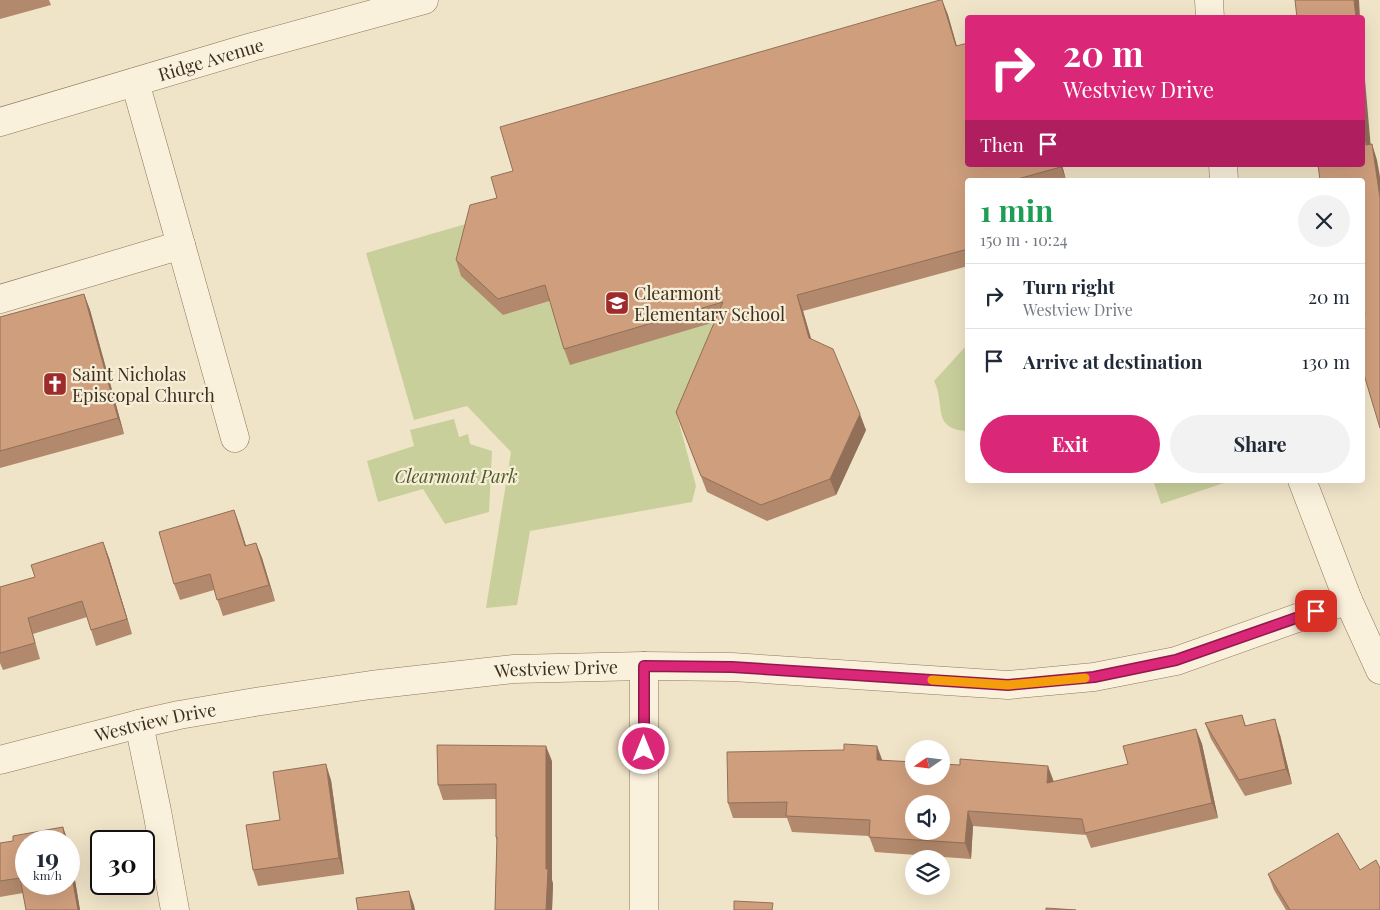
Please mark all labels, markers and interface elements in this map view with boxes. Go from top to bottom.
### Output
text: 20 m [1063,29,1144,76]
street label: Ridge Avenue [155,32,266,86]
icon: right [980,35,1045,100]
text: Westview Drive [1063,74,1214,104]
icon: arrive [1034,130,1062,158]
text: Then [980,131,1024,157]
text: 1 min [980,190,1054,230]
button: close [1298,195,1350,247]
text: 150 m · 10:24 [980,229,1068,250]
text: Turn right [1023,273,1115,299]
place label: Clearmont Elementary School [634,281,785,326]
icon: right [980,282,1008,310]
text: 20 m [1308,283,1350,309]
school or university icon: Clearmont Elementary School [604,290,630,316]
text: Westview Drive [1023,299,1133,320]
icon: arrive [980,347,1008,375]
text: Arrive at destination [1023,348,1203,374]
text: 130 m [1302,348,1350,374]
place label: Saint Nicholas Episcopal Church [72,362,215,407]
church icon: Saint Nicholas Episcopal Church [42,371,68,397]
button: Exit [980,415,1160,473]
button: Share [1170,415,1350,473]
park label: Clearmont Park [394,464,518,488]
pin [1295,590,1337,632]
icon: arrive [1302,597,1330,625]
street label: Westview Drive [492,655,618,683]
street label: Westview Drive [91,697,218,747]
position arrow [617,722,669,774]
north arrow [905,740,950,785]
map controls [905,740,950,895]
button: sound [905,795,950,840]
speed limit sign: 30 [90,830,155,895]
text: 19 [36,840,59,873]
button: layers [905,850,950,895]
text: km/h [33,867,62,883]

